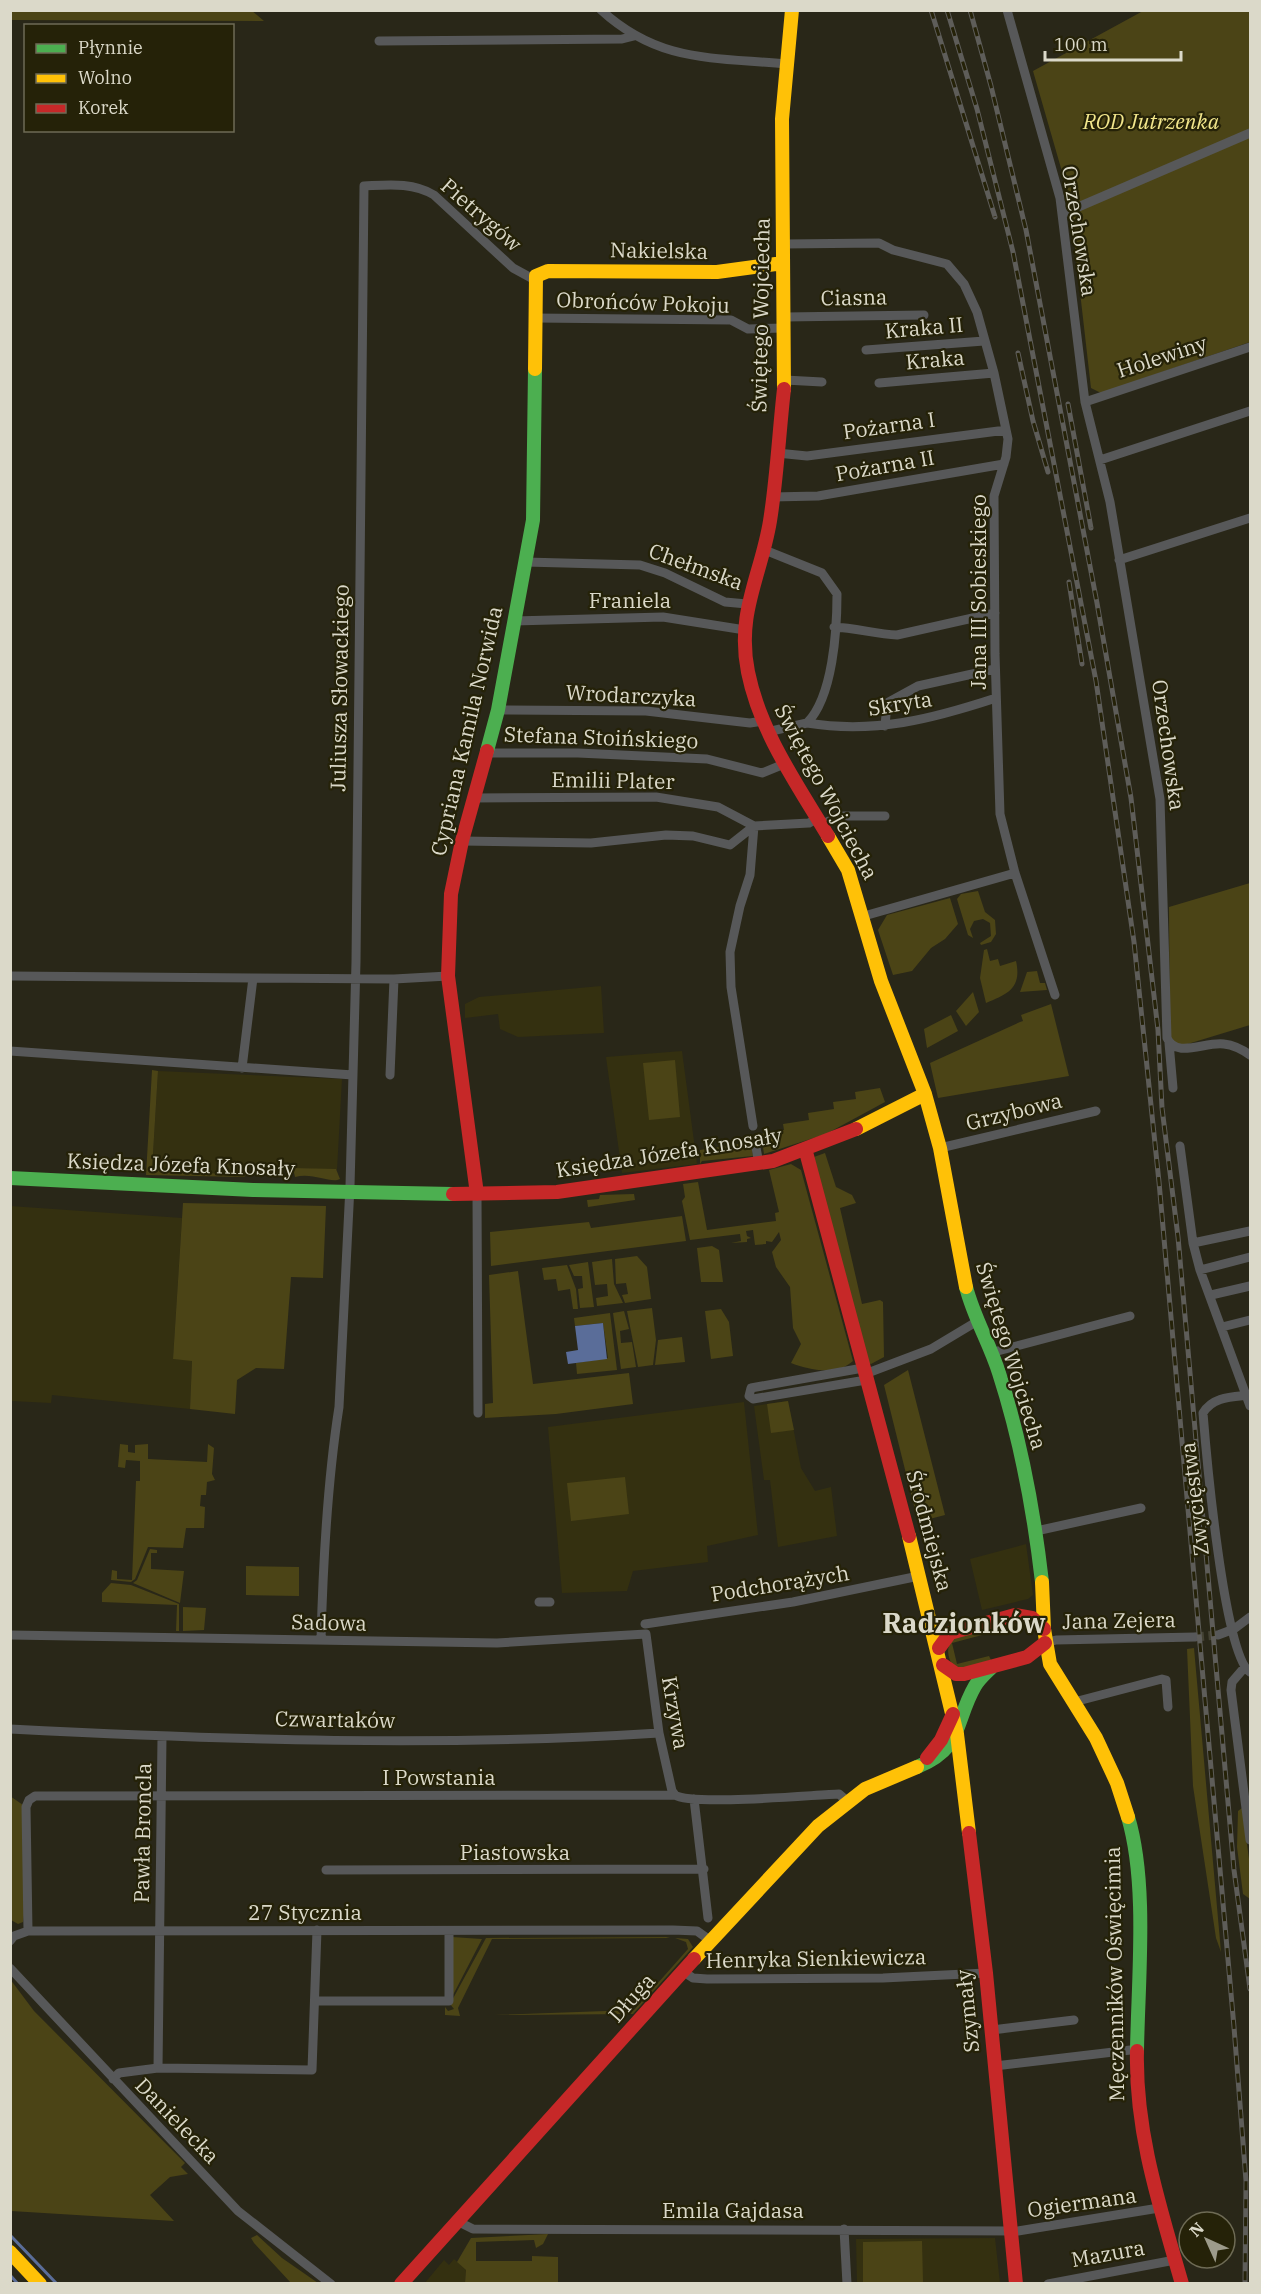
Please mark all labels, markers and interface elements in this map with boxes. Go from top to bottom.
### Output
legend [24,24,234,132]
scale bar [1045,24,1182,62]
text: 100 m [1054,33,1108,56]
text: Płynnie [78,36,143,59]
text: Wolno [78,66,132,89]
text: Korek [78,96,129,119]
park label: ROD Jutrzenka [1082,107,1220,135]
street label: Orzechowska [1056,163,1104,298]
street label: Pietrygów [435,171,529,258]
street label: Świętego Wojciecha [744,217,776,413]
street label: Nakielska [610,235,708,265]
street label: Ciasna [820,282,888,312]
street label: Obrońców Pokoju [556,285,730,319]
street label: Kraka II [884,310,964,344]
street label: Holewiny [1113,328,1211,384]
street label: Kraka [904,342,966,376]
street label: Pożarna I [841,405,937,445]
street label: Pożarna II [833,443,937,487]
street label: Jana III Sobieskiego [964,494,992,690]
street label: Chełmska [645,536,747,596]
street label: Juliusza Słowackiego [323,584,355,792]
street label: Franiela [589,586,671,614]
street label: Cypriana Kamila Norwida [424,603,508,858]
street label: Wrodarczyka [565,678,697,712]
street label: Orzechowska [1146,678,1192,812]
street label: Skryta [866,684,934,722]
street label: Świętego Wojciecha [769,699,885,884]
street label: Stefana Stoińskiego [503,720,699,754]
street label: Emilii Plater [551,765,676,795]
street label: Grzybowa [963,1086,1065,1137]
street label: Księdza Józefa Knosały [554,1120,785,1184]
street label: Księdza Józefa Knosały [66,1146,296,1182]
street label: Świętego Wojciecha [970,1258,1054,1453]
street label: Zwycięstwa [1173,1441,1215,1558]
street label: Śródmiejska [900,1467,960,1595]
street label: Podchorążych [709,1558,851,1608]
district label: Radzionków [882,1605,1046,1640]
street label: Jana Zejera [1062,1605,1176,1635]
street label: Sadowa [291,1607,367,1637]
street label: Krzywa [656,1674,696,1752]
street label: Czwartaków [275,1704,396,1734]
street label: Pawła Broncla [127,1763,157,1903]
street label: I Powstania [382,1763,496,1791]
street label: Piastowska [460,1838,570,1866]
street label: Męczenników Oświęcimia [1098,1846,1130,2102]
street label: 27 Stycznia [248,1898,362,1926]
street label: Henryka Sienkiewicza [705,1942,927,1974]
street label: Długa [602,1967,661,2028]
street label: Szymały [949,1968,985,2054]
street label: Danielecka [130,2071,226,2169]
street label: Ogiermana [1025,2180,1138,2224]
street label: Emila Gajdasa [662,2196,804,2224]
north arrow [1177,2210,1237,2270]
text: N [1185,2218,1208,2241]
street label: Mazura [1069,2233,1147,2273]

